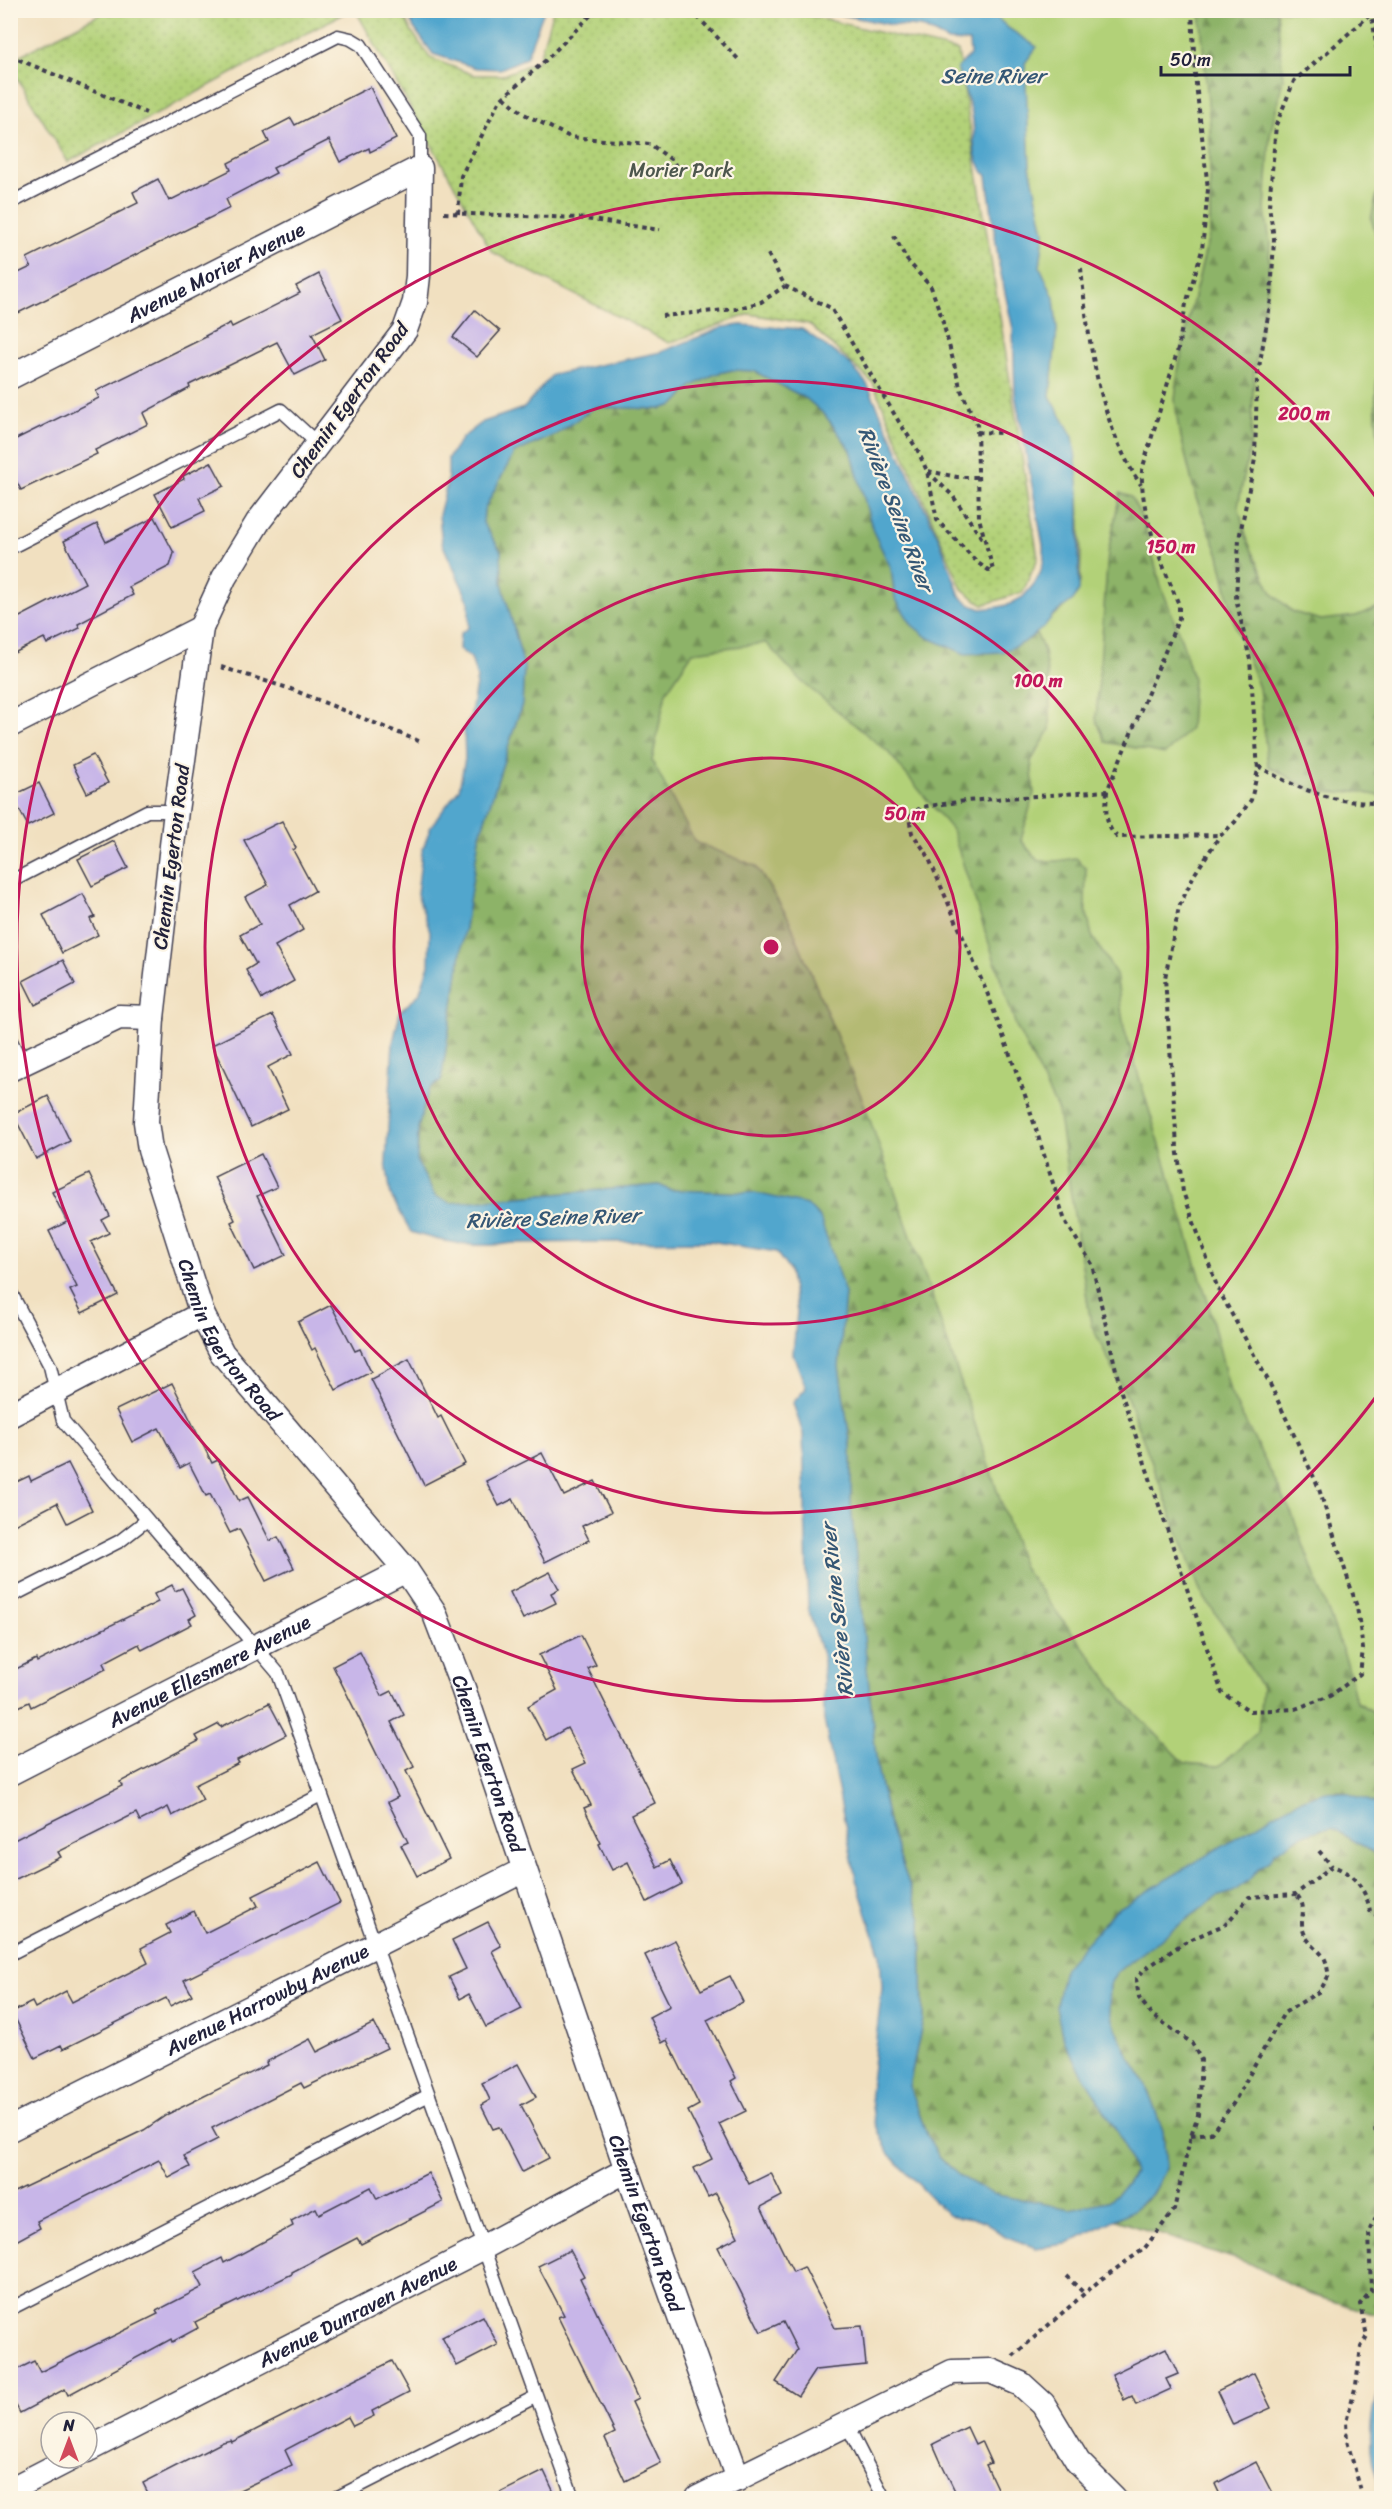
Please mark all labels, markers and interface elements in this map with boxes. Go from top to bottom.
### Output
scale bar [1161,39,1350,77]
text: 50 m [1170,44,1211,76]
water label: Seine River [941,57,1049,95]
park label: Morier Park [629,153,733,188]
street label: Avenue Morier Avenue [120,212,312,333]
street label: Chemin Egerton Road [280,313,419,486]
text: 200 m [1277,398,1330,430]
water label: Rivière Seine River [847,421,946,601]
text: 150 m [1147,531,1195,563]
text: 100 m [1014,665,1063,697]
street label: Chemin Egerton Road [143,761,200,952]
text: 50 m [885,798,926,830]
centre of rings [761,937,781,957]
water label: Rivière Seine River [466,1196,645,1240]
street label: Chemin Egerton Road [168,1254,291,1431]
water label: Rivière Seine River [809,1517,865,1698]
street label: Avenue Ellesmere Avenue [101,1604,317,1738]
street label: Chemin Egerton Road [441,1669,535,1859]
street label: Avenue Harrowby Avenue [159,1934,376,2066]
street label: Chemin Egerton Road [598,2130,694,2318]
street label: Avenue Dunraven Avenue [251,2246,464,2378]
north arrow [39,2410,99,2470]
text: N [62,2411,75,2440]

